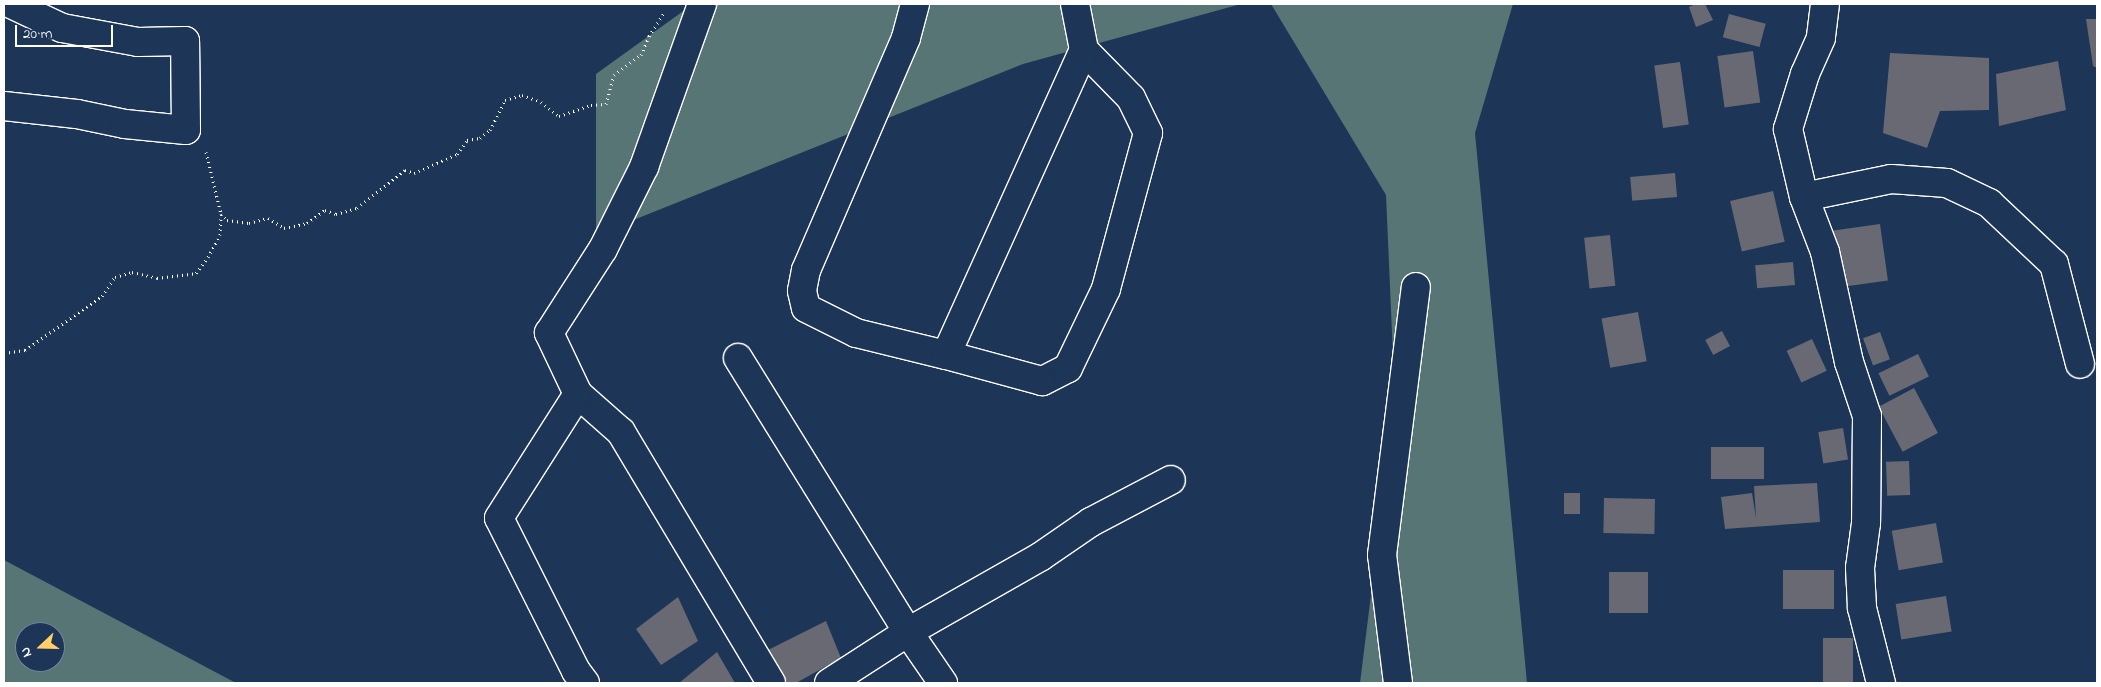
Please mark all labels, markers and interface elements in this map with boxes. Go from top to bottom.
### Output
scale bar [18,15,115,47]
text: 20 m [23,23,52,45]
north arrow [15,622,65,672]
text: N [15,644,38,660]

